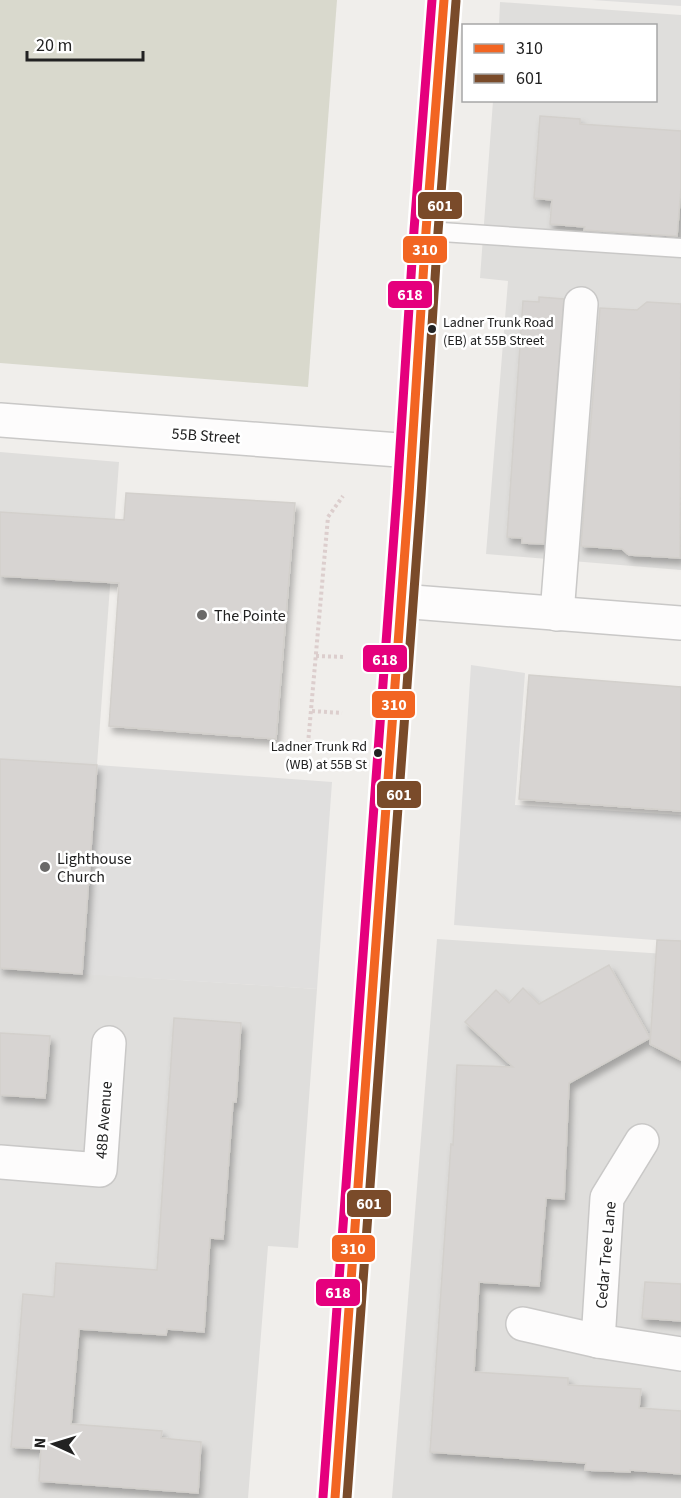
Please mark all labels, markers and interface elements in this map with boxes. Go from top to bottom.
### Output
scale bar [27,24,142,62]
legend [462,24,657,102]
text: 20 m [36,33,72,58]
text: 310 [516,36,543,61]
text: 601 [516,66,543,91]
line badge: 601 [417,191,463,220]
text: 601 [427,195,453,217]
line badge: 310 [402,235,448,264]
text: 310 [412,239,438,261]
line badge: 618 [387,280,433,309]
text: 618 [397,284,423,306]
place label: Ladner Trunk Road (EB) at 55B Street [443,313,554,351]
marker: Ladner Trunk Road (EB) at 55B Street [426,323,438,335]
street label: 55B Street [171,423,241,449]
place label: The Pointe [214,605,286,627]
marker: The Pointe [195,608,209,622]
line badge: 618 [362,644,408,673]
text: 618 [372,649,398,671]
line badge: 310 [371,690,416,719]
text: 310 [381,694,407,716]
place label: Ladner Trunk Rd (WB) at 55B St [271,737,367,775]
marker: Ladner Trunk Rd (WB) at 55B St [372,747,384,759]
line badge: 601 [376,780,422,809]
text: 601 [386,784,412,806]
place label: Lighthouse Church [57,848,132,888]
marker: Lighthouse Church [38,860,52,874]
street label: 48B Avenue [90,1080,118,1160]
line badge: 601 [346,1189,392,1218]
text: 601 [356,1193,382,1215]
street label: Cedar Tree Lane [590,1200,622,1310]
line badge: 310 [331,1234,376,1263]
text: 310 [340,1238,366,1260]
line badge: 618 [315,1278,361,1307]
text: 618 [325,1282,351,1304]
north arrow [24,1414,84,1474]
text: N [29,1437,51,1449]

